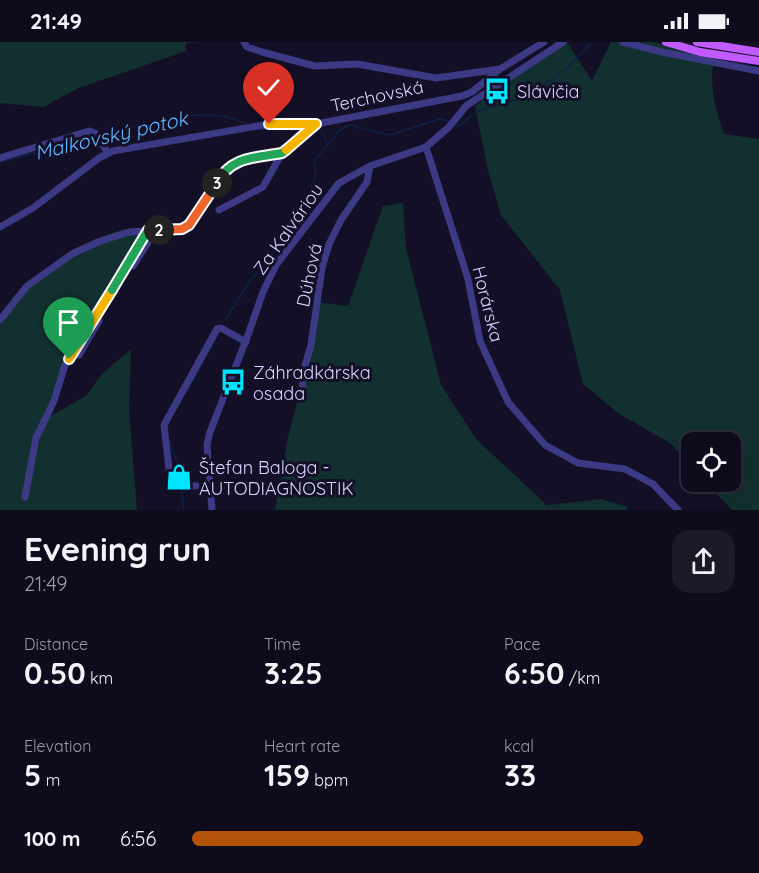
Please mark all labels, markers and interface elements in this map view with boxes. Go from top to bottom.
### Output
text: 21:49 [30,7,82,35]
pin [243,62,294,124]
icon: check [252,71,285,104]
street label: Terchovská [329,75,425,117]
bus stop icon: Slávičia [482,76,512,106]
place label: Slávičia [517,80,579,103]
water label: Malkovský potok [32,105,192,165]
pin: 3 [202,168,232,198]
text: 3 [213,173,221,193]
street label: Za Kalváriou [248,179,328,279]
pin: 2 [144,215,174,245]
text: 2 [154,220,164,240]
street label: Dúhová [291,241,327,309]
street label: Horárska [467,264,509,344]
pin [43,297,94,359]
icon: arrive [52,306,85,339]
place label: Záhradkárska osada [253,361,371,405]
bus stop icon: Záhradkárska osada [218,367,248,397]
map controls [681,432,741,492]
button: locate [681,432,741,492]
place label: Štefan Baloga - AUTODIAGNOSTIK [199,456,354,500]
shop icon: Štefan Baloga - AUTODIAGNOSTIK [164,462,194,492]
text: Evening run [24,528,211,569]
button: share [672,530,735,593]
text: 21:49 [24,571,68,596]
text: Distance [24,634,88,654]
text: Time [264,634,301,654]
text: Pace [504,634,540,654]
text: 0.50 [24,654,86,692]
text: 3:25 [264,654,323,692]
text: 6:50 [504,654,564,692]
text: km [86,668,113,688]
text: /km [564,668,600,688]
text: Elevation [24,736,91,756]
text: Heart rate [264,736,340,756]
text: kcal [504,736,534,756]
text: 5 [24,756,41,794]
text: 159 [264,756,310,794]
text: 33 [504,756,536,794]
text: m [41,770,60,790]
text: bpm [310,770,348,790]
text: 100 m [24,826,80,851]
text: 6:56 [120,826,156,851]

